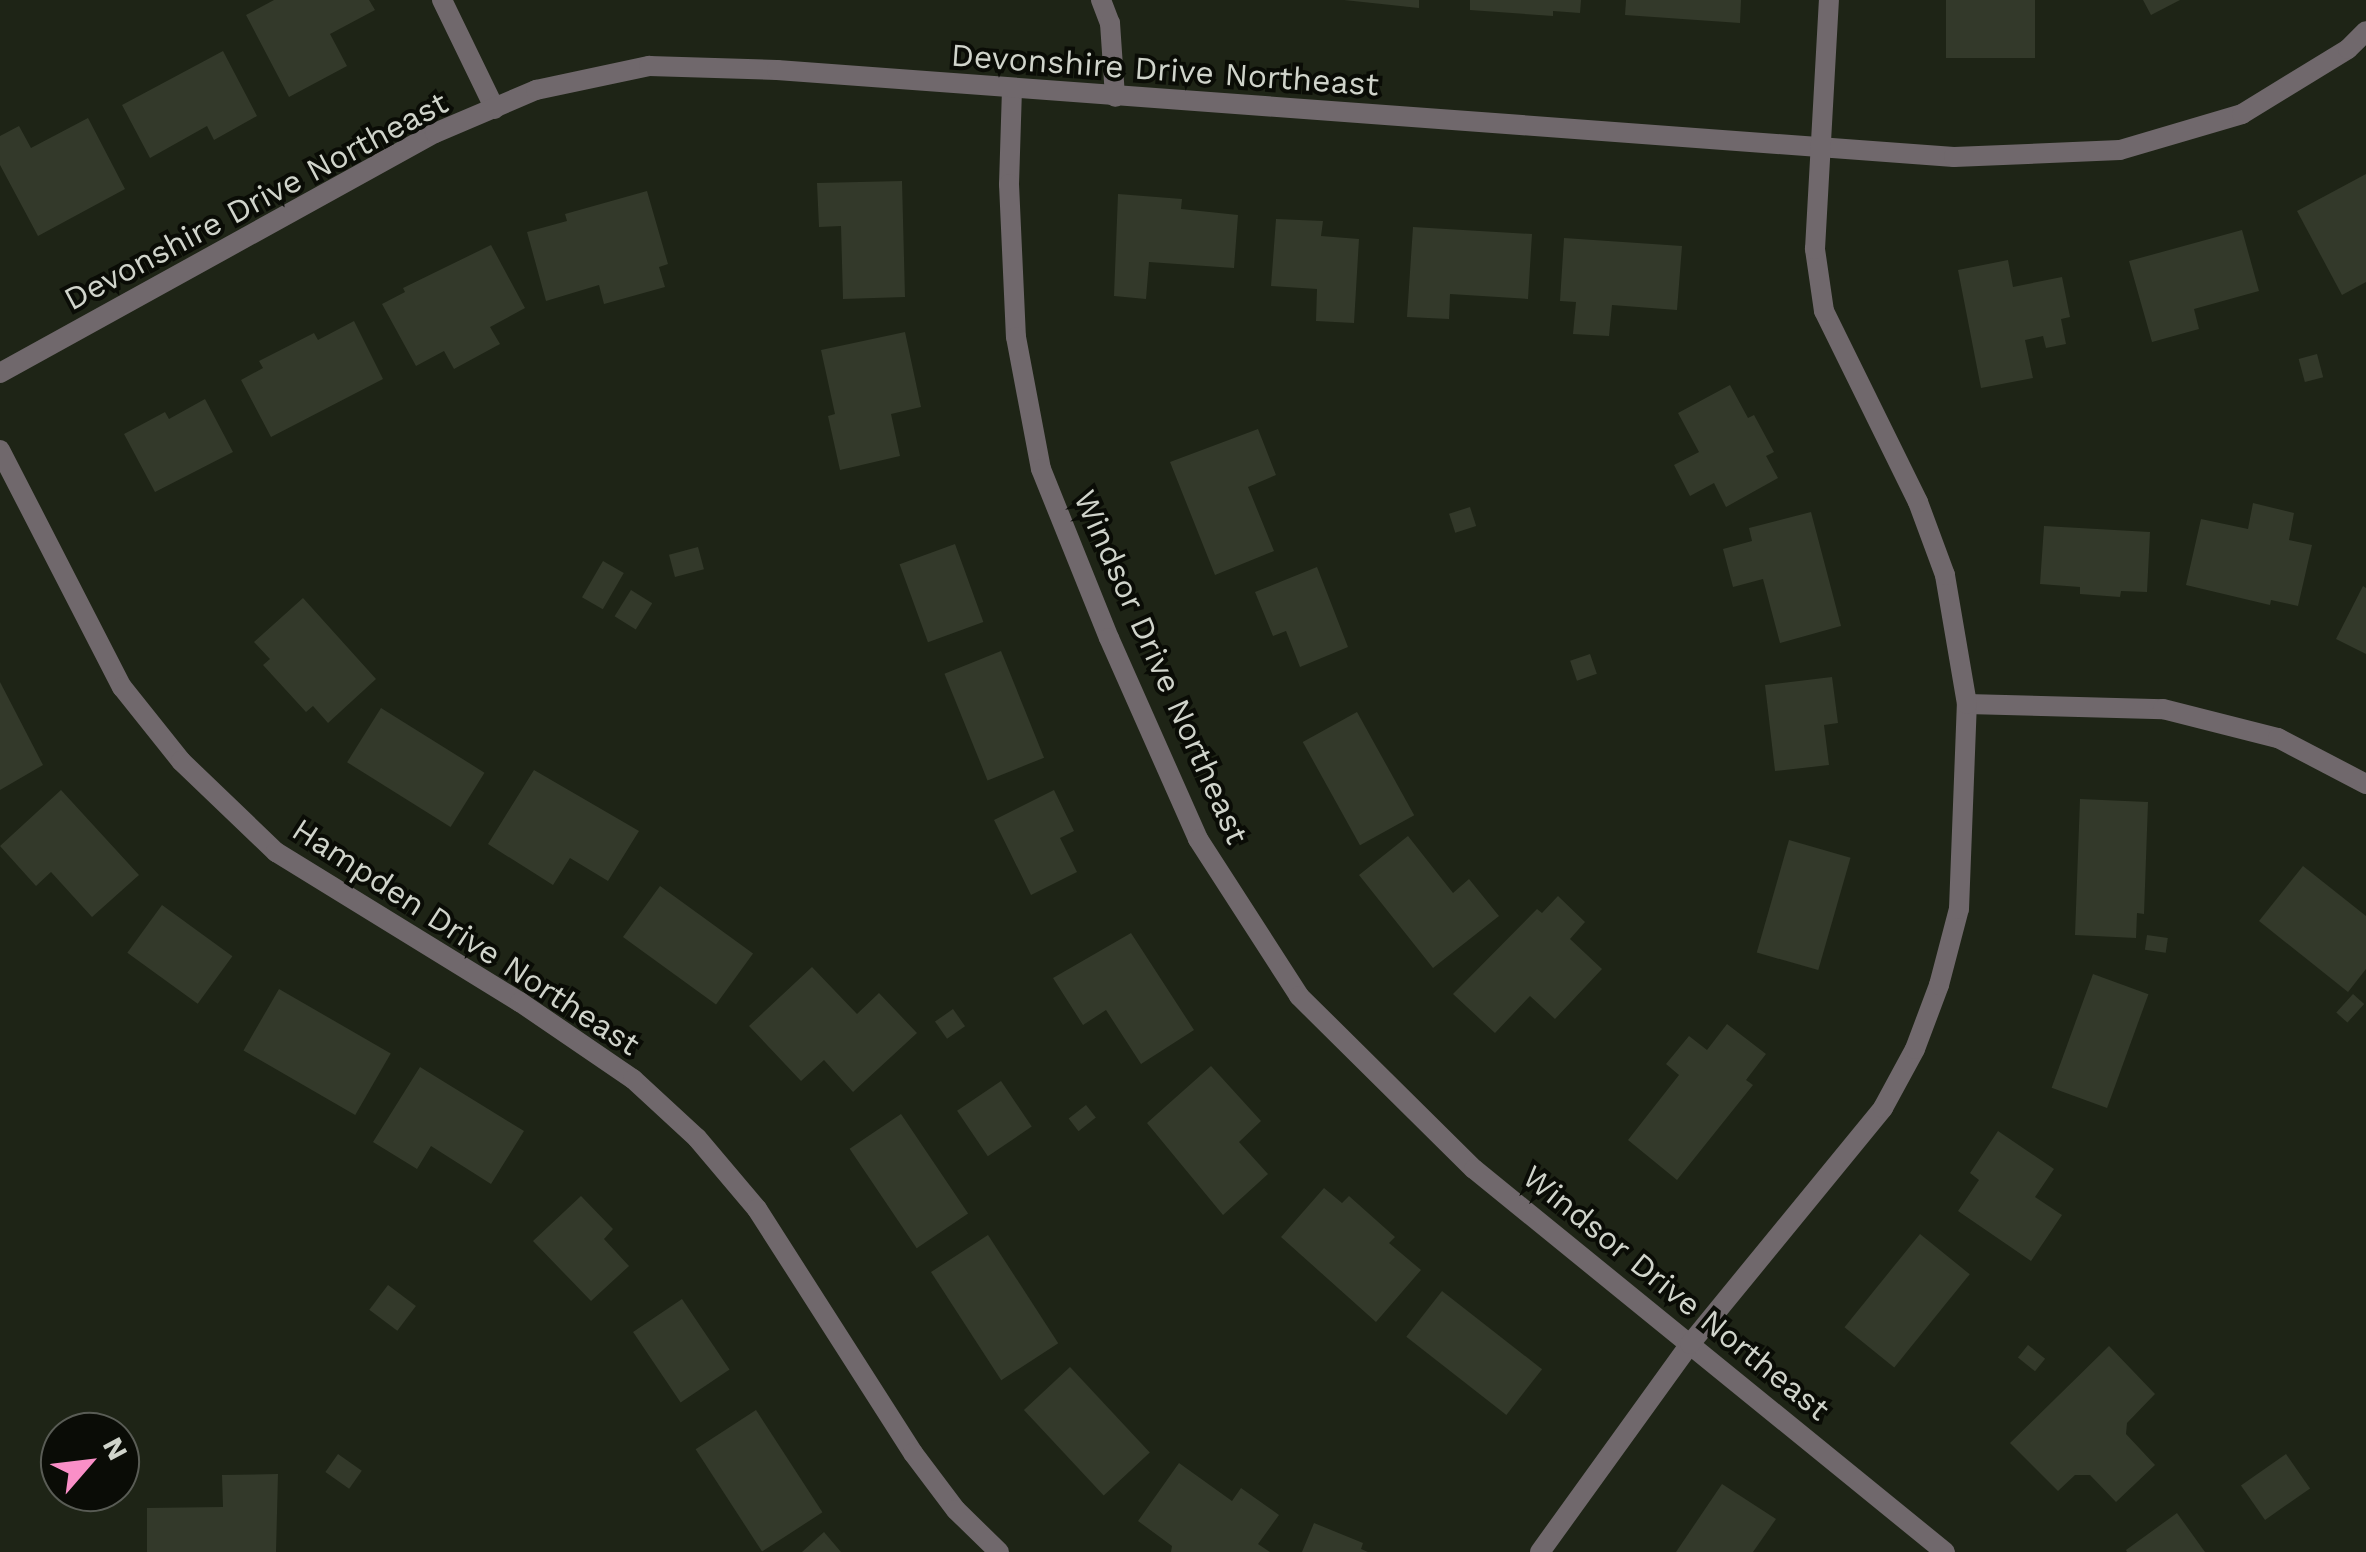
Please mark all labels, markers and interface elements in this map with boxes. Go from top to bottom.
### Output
street label: Devonshire Drive Northeast [950,36,1380,104]
street label: Devonshire Drive Northeast [58,83,454,319]
street label: Windsor Drive Northeast [1065,484,1257,850]
street label: Hampden Drive Northeast [285,810,647,1064]
street label: Windsor Drive Northeast [1515,1157,1837,1429]
north arrow [40,1412,140,1512]
text: N [96,1432,135,1466]

